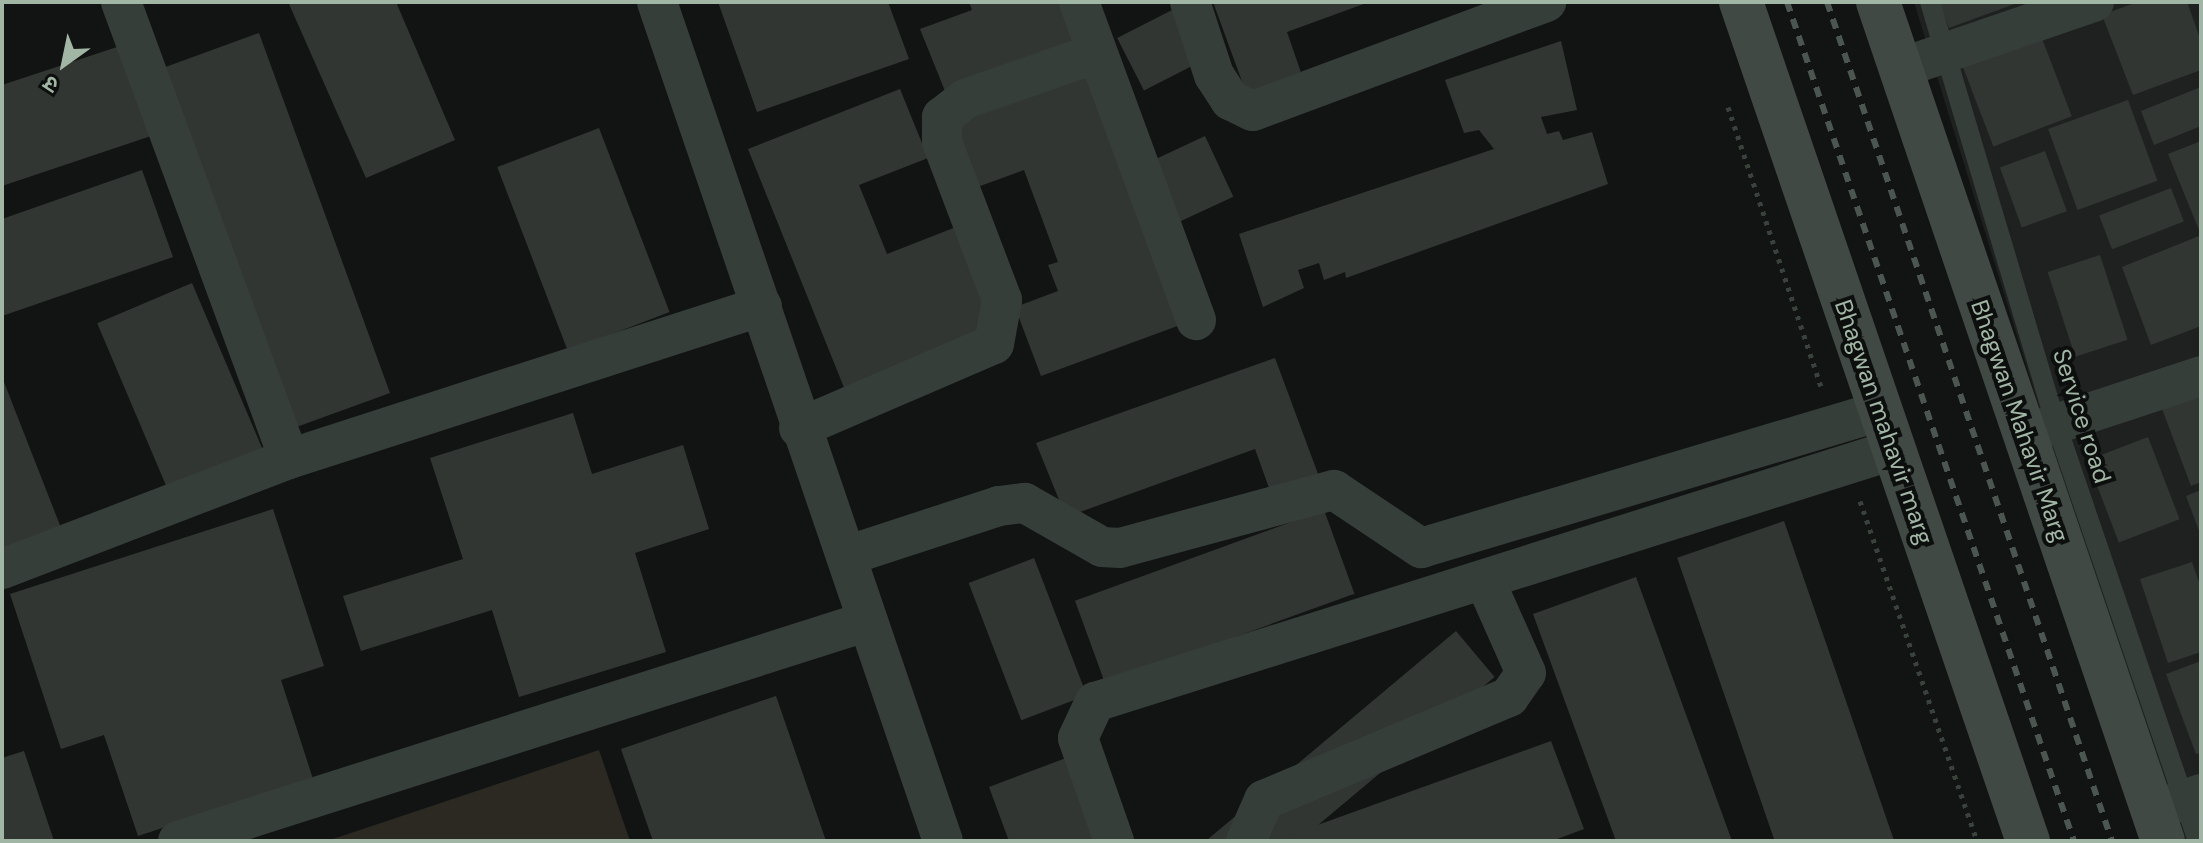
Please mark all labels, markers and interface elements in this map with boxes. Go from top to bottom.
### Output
north arrow [24,24,104,104]
text: उ [37,69,64,100]
street label: Bhagwan mahavir marg [1829,296,1939,548]
street label: Bhagwan Mahavir Marg [1965,296,2075,546]
street label: Service road [2047,345,2117,487]

